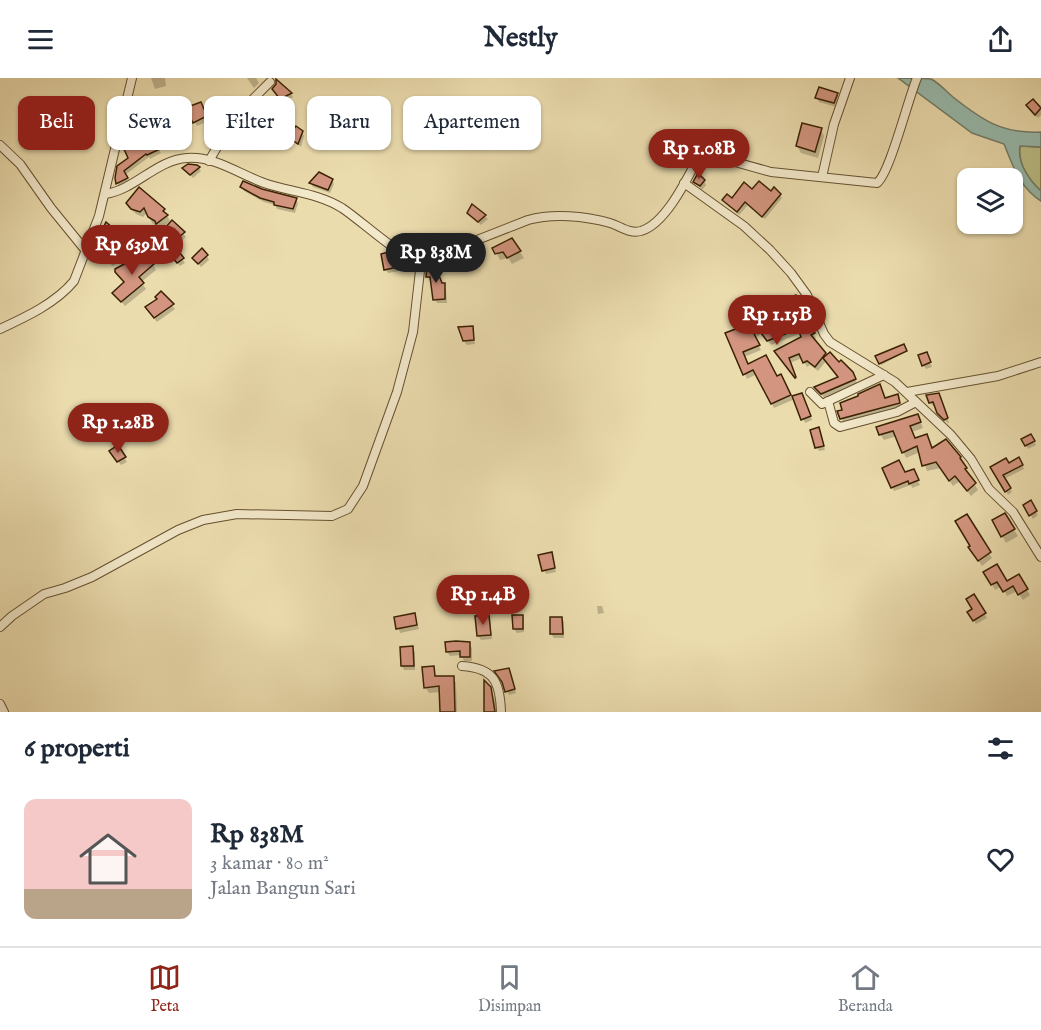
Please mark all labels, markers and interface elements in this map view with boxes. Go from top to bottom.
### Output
text: Nestly [483,22,558,56]
icon: menu [24,23,57,56]
icon: share [984,23,1017,56]
chip: Beli [18,96,95,150]
chip: Sewa [107,96,192,150]
chip: Filter [204,96,295,150]
chip: Baru [307,96,391,150]
chip: Apartemen [403,96,541,150]
pin: Rp 1.08B [637,129,761,180]
text: Rp 1.08B [663,136,735,161]
map controls [957,168,1023,234]
button: layers [957,168,1023,234]
pin: Rp 639M [77,225,187,276]
text: Rp 639M [95,232,169,257]
pin: Rp 838M [381,233,491,284]
text: Rp 838M [400,240,472,265]
pin: Rp 1.15B [715,295,839,346]
text: Rp 1.15B [742,302,812,327]
pin: Rp 1.28B [56,403,180,454]
text: Rp 1.28B [82,410,154,435]
pin: Rp 1.4B [428,575,538,626]
text: Rp 1.4B [450,582,516,607]
text: 6 properti [24,732,130,765]
icon: filters [984,732,1017,765]
text: Rp 838M [210,818,304,851]
icon: home [72,823,144,895]
icon: heart [984,843,1017,876]
text: 3 kamar · 80 m² [210,851,329,876]
text: Jalan Bangun Sari [210,876,356,901]
tab: Peta [148,961,181,1017]
tab: Disimpan [478,961,541,1017]
tab: Beranda [838,961,893,1017]

